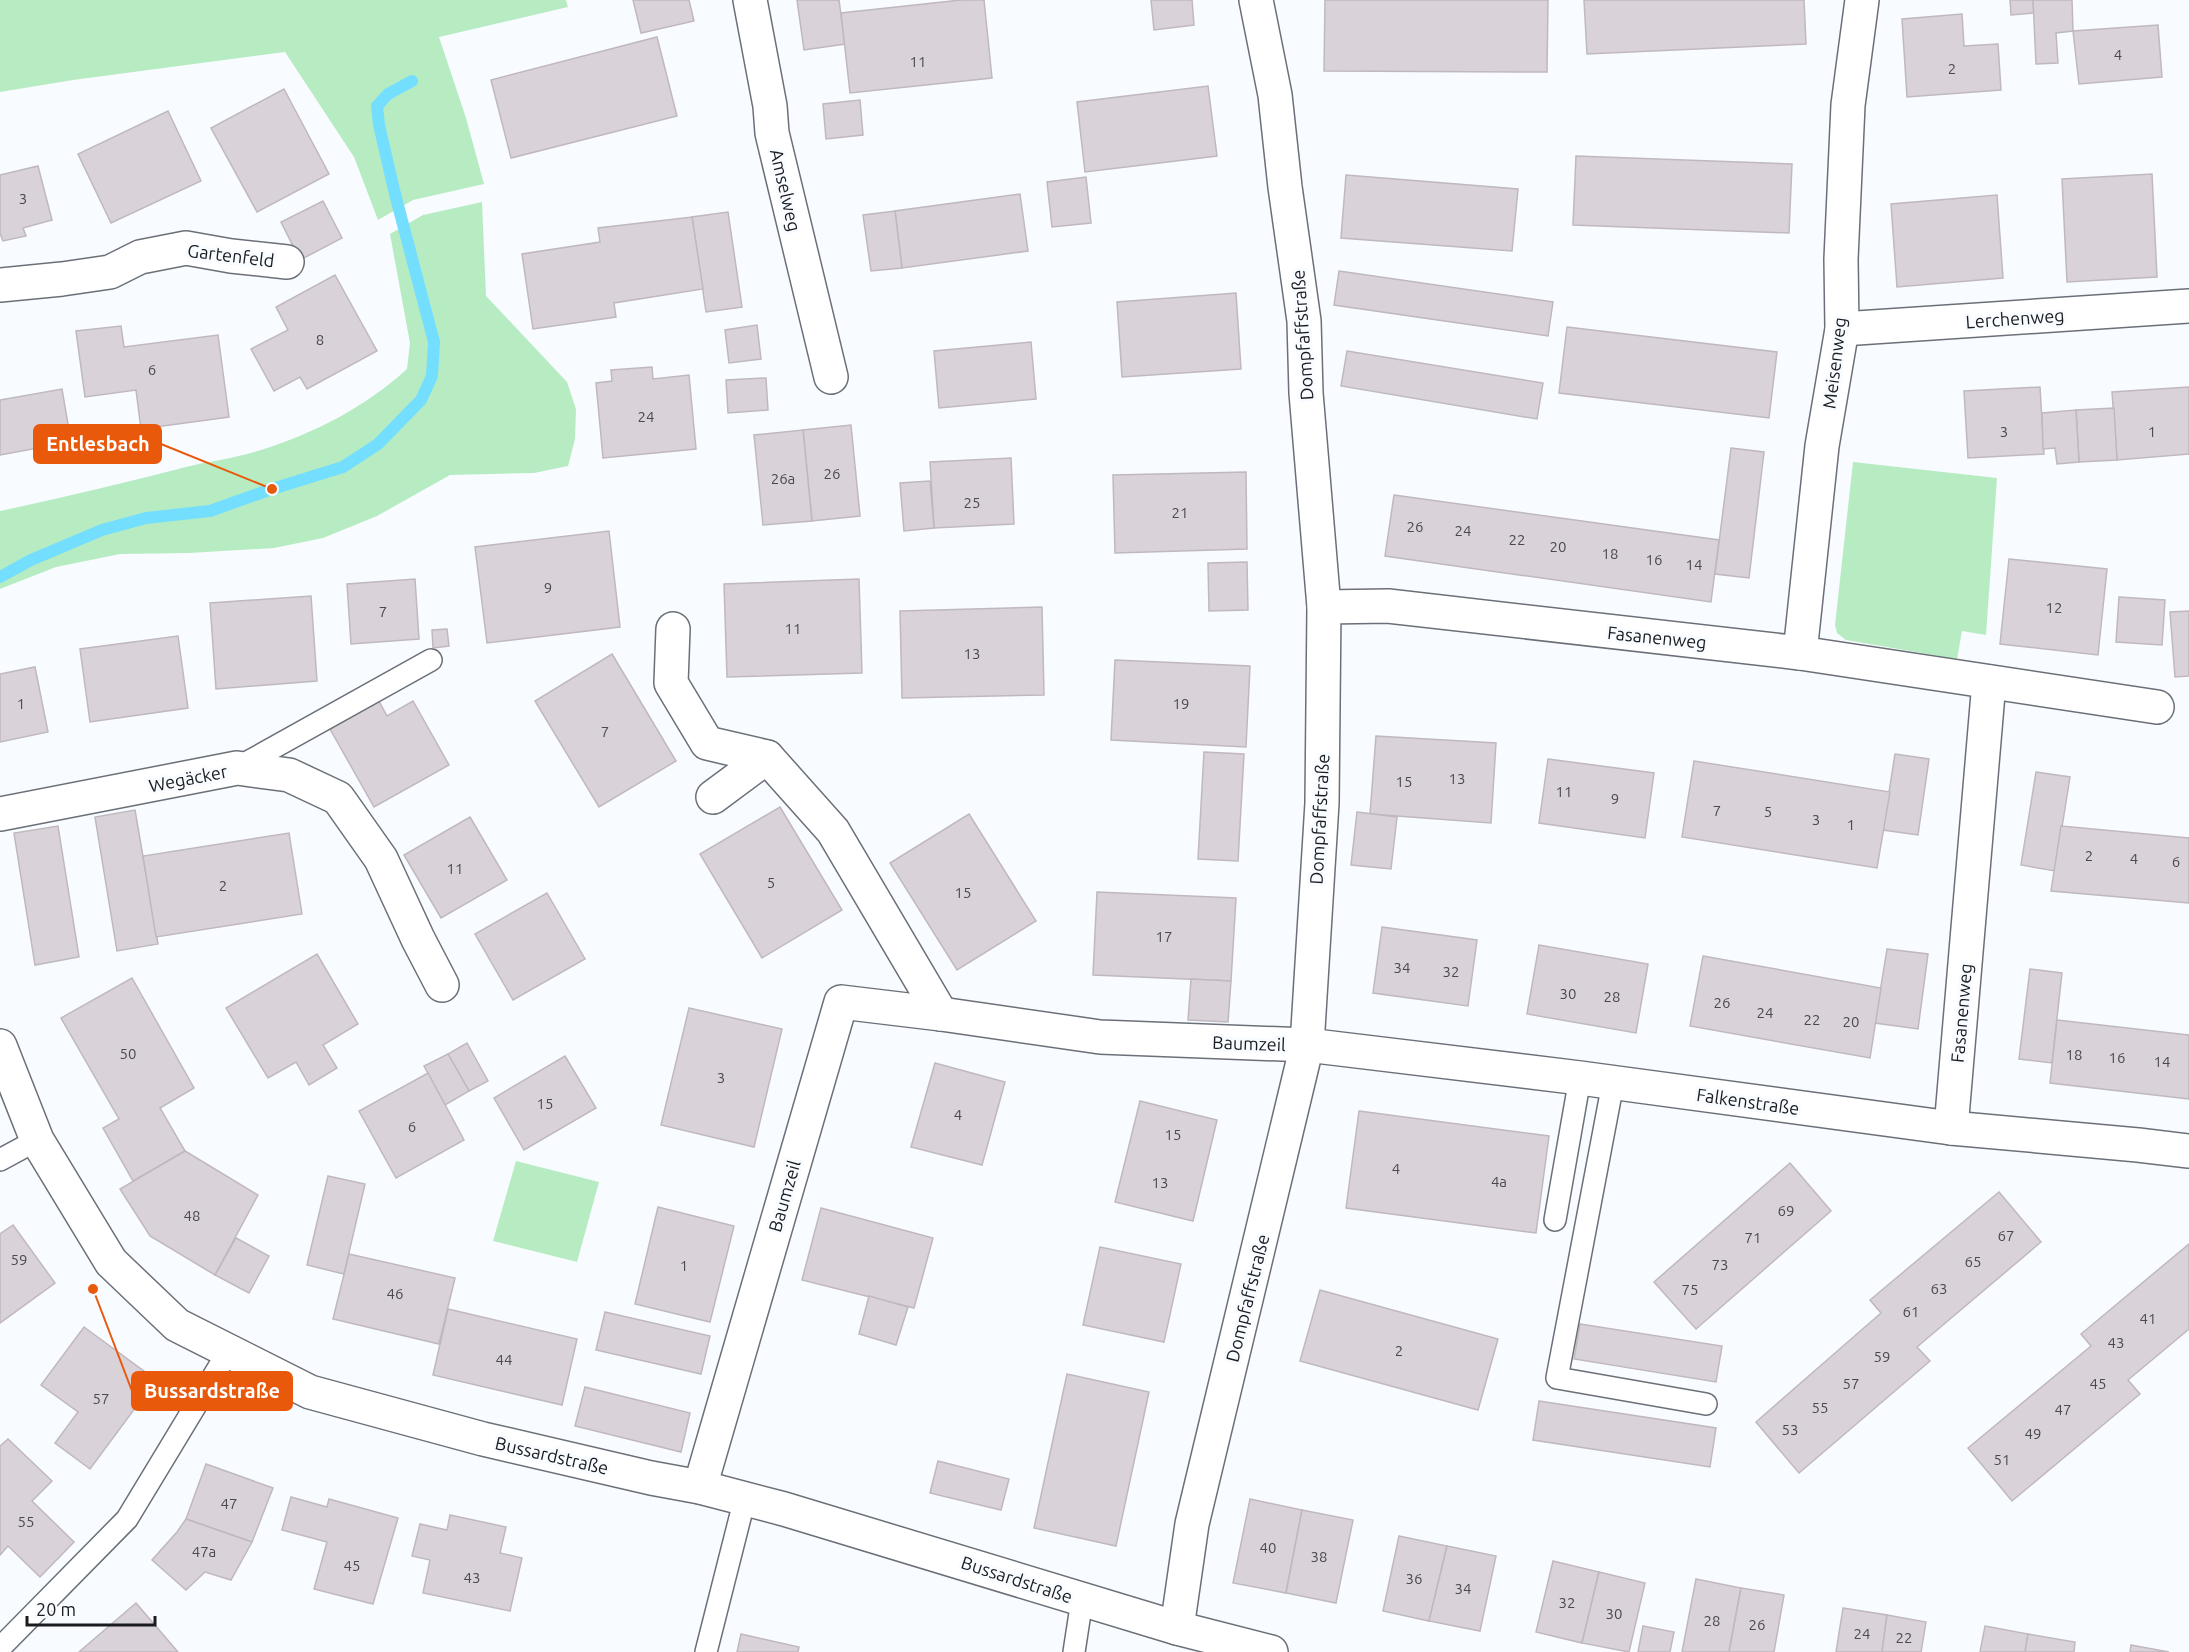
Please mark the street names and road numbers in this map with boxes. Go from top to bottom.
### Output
street label: Amselweg [767,147,805,233]
street label: Gartenfeld [186,240,276,270]
street label: Dompfaffstraße [1287,269,1317,401]
street label: Lerchenweg [1965,305,2065,331]
street label: Meisenweg [1818,316,1850,410]
street label: Fasanenweg [1606,622,1708,652]
street label: Dompfaffstraße [1306,753,1332,885]
street label: Wegäcker [147,761,229,795]
street label: Fasanenweg [1947,962,1975,1064]
street label: Baumzeil [1212,1032,1286,1054]
street label: Falkenstraße [1695,1084,1801,1118]
street label: Baumzeil [764,1158,804,1234]
street label: Dompfaffstraße [1221,1232,1273,1364]
street label: Bussardstraße [493,1432,611,1478]
street label: Bussardstraße [959,1552,1075,1606]

